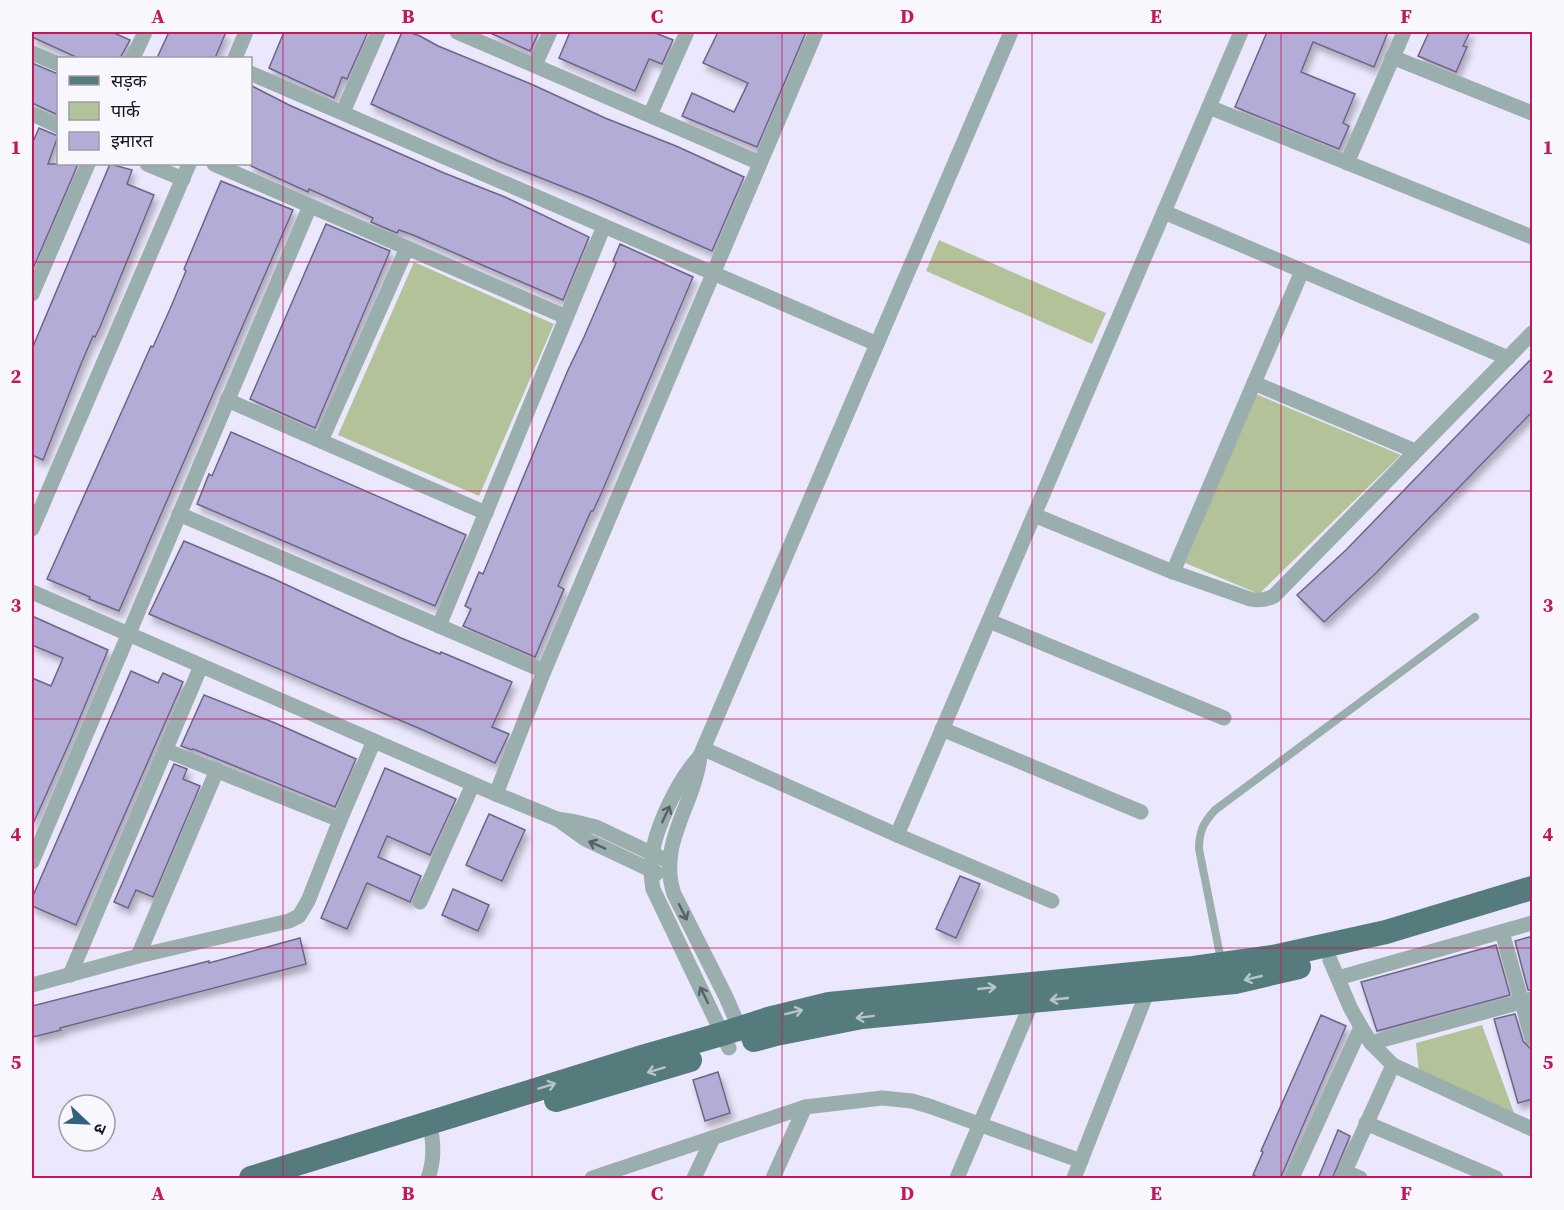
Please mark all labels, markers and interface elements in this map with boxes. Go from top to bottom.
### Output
text: A [151,2,165,30]
text: B [401,2,415,30]
text: C [651,2,663,30]
text: D [900,2,914,30]
text: E [1150,2,1162,30]
text: F [1400,2,1412,30]
legend [57,57,252,165]
text: सड़क [111,68,148,93]
text: पार्क [111,98,141,123]
text: इमारत [111,128,154,153]
text: 1 [11,133,21,161]
text: 1 [1543,133,1553,161]
text: 2 [11,362,22,390]
text: 2 [1543,362,1554,390]
text: 3 [11,591,22,619]
text: 3 [1543,591,1554,619]
one-way arrow [660,806,672,824]
text: 4 [11,820,22,848]
text: 4 [1543,820,1554,848]
one-way arrow [589,839,607,850]
one-way arrow [677,902,689,920]
one-way arrow [1244,973,1263,985]
one-way arrow [977,982,997,993]
one-way arrow [698,987,710,1005]
one-way arrow [1050,994,1070,1005]
one-way arrow [784,1006,803,1018]
one-way arrow [856,1012,875,1023]
text: 5 [11,1048,22,1076]
text: 5 [1543,1048,1554,1076]
one-way arrow [647,1065,666,1076]
one-way arrow [537,1080,556,1091]
north arrow [57,1093,117,1153]
text: उ [89,1120,113,1138]
text: A [151,1179,165,1207]
text: B [401,1179,415,1207]
text: C [651,1179,663,1207]
text: D [900,1179,914,1207]
text: E [1150,1179,1162,1207]
text: F [1400,1179,1412,1207]

